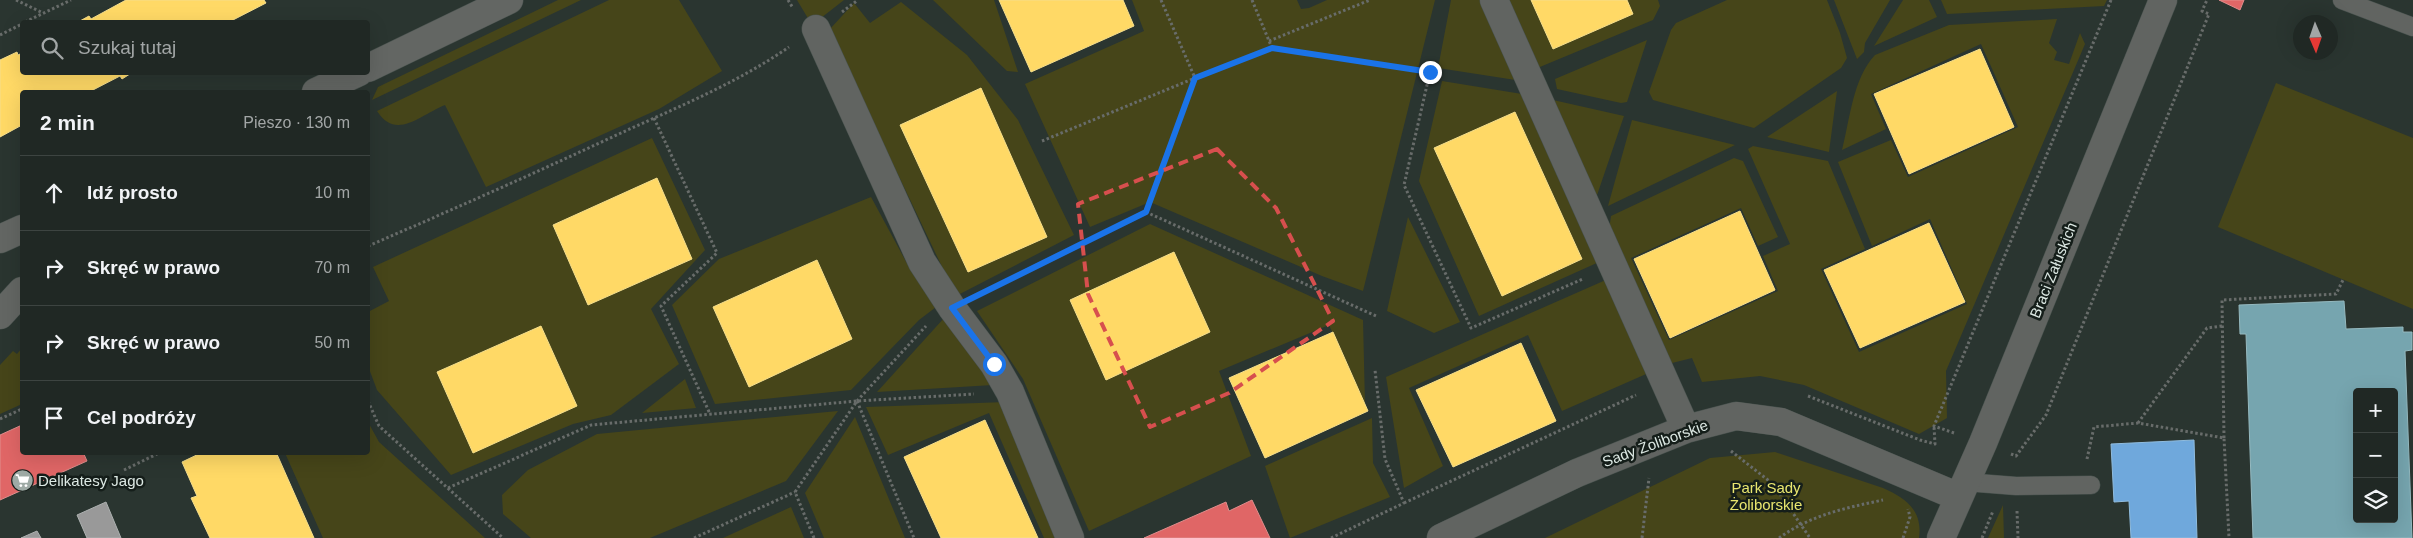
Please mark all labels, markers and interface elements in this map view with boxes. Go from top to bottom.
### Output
north arrow [2293,15,2338,60]
search box [20,20,370,75]
icon: search [38,34,66,62]
text: Szukaj tutaj [78,37,176,58]
route end [1419,61,1442,84]
text: 2 min [40,111,95,134]
text: Pieszo · 130 m [243,114,350,131]
icon: ahead [40,179,68,207]
text: Idź prosto [87,182,178,203]
text: 10 m [314,184,350,201]
street label: Braci Załuskich [2026,220,2080,320]
icon: right [40,254,68,282]
text: Skręć w prawo [87,257,220,278]
text: 70 m [314,259,350,276]
icon: right [40,329,68,357]
text: Skręć w prawo [87,332,220,353]
text: 50 m [314,334,350,351]
route start [983,353,1006,376]
map controls [2353,388,2398,523]
button: + [2353,388,2398,433]
icon: arrive [40,404,68,432]
text: Cel podróży [87,407,196,428]
street label: Sady Żoliborskie [1600,416,1710,470]
button: − [2353,433,2398,478]
supermarket icon: Delikatesy Jago [10,468,34,492]
place label: Delikatesy Jago [38,472,144,489]
button: layers [2353,478,2398,523]
park label: Park Sady Żoliborskie [1730,479,1802,513]

